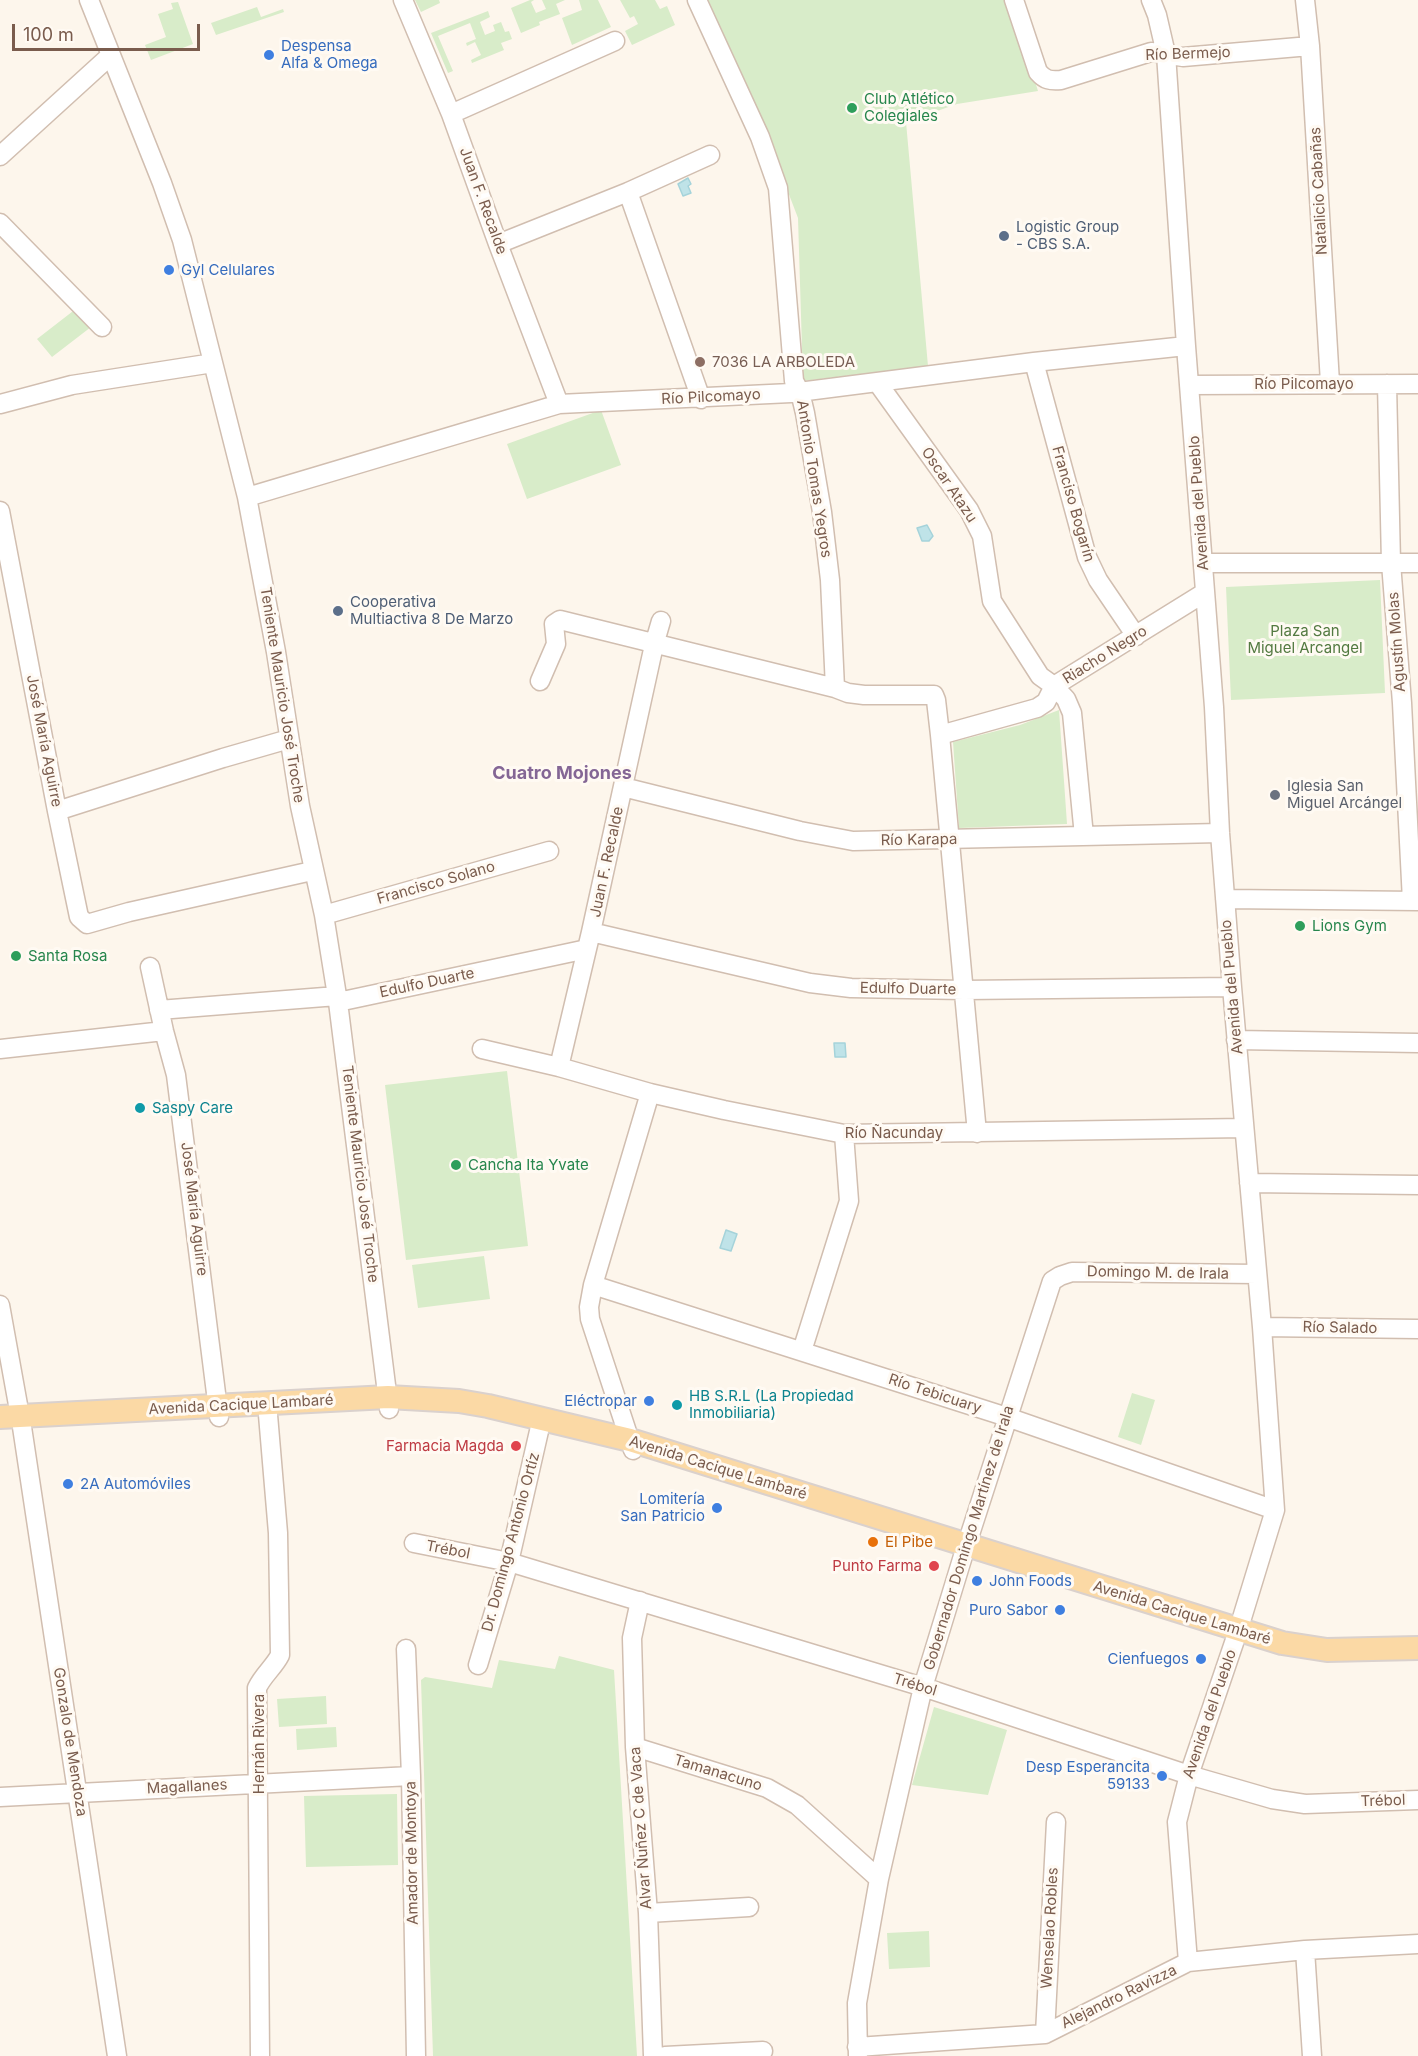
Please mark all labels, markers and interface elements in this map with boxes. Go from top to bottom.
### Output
scale bar [15,12,202,50]
text: 100 m [23,24,74,45]
place label: Despensa Alfa & Omega [281,37,378,72]
street label: Río Bermejo [1145,44,1231,64]
marker: Despensa Alfa & Omega [262,48,276,62]
place label: Club Atlético Colegiales [864,90,954,125]
marker: Club Atlético Colegiales [845,101,859,115]
street label: Natalicio Cabañas [1307,127,1331,255]
street label: Juan F. Recalde [455,145,511,257]
place label: Logistic Group - CBS S.A. [1016,218,1119,253]
marker: Logistic Group - CBS S.A. [997,229,1011,243]
place label: Gyl Celulares [181,261,275,279]
marker: Gyl Celulares [162,263,176,277]
place label: 7036 LA ARBOLEDA [712,353,855,371]
marker: 7036 LA ARBOLEDA [693,355,707,369]
street label: Río Pilcomayo [1254,375,1354,393]
street label: Río Pilcomayo [661,385,761,409]
street label: Antonio Tomas Yegros [793,399,835,559]
street label: Avenida del Pueblo [1185,435,1213,571]
street label: Oscar Atazu [917,444,981,526]
street label: Franciso Bogarín [1048,444,1098,564]
street label: Teniente Mauricio José Troche [256,586,308,804]
street label: Agustín Molas [1385,591,1409,693]
place label: Cooperativa Multiactiva 8 De Marzo [350,593,513,628]
marker: Cooperativa Multiactiva 8 De Marzo [331,604,345,618]
street label: Riacho Negro [1060,622,1150,688]
park label: Plaza San Miguel Arcangel [1247,622,1363,657]
street label: José María Aguirre [22,673,66,809]
district label: Cuatro Mojones [492,763,632,785]
place label: Iglesia San Miguel Arcángel [1287,777,1402,812]
marker: Iglesia San Miguel Arcángel [1268,788,1282,802]
street label: Juan F. Recalde [586,805,628,919]
street label: Río Karapa [880,830,958,850]
street label: Francisco Solano [375,858,497,908]
place label: Lions Gym [1312,917,1387,935]
street label: Avenida del Pueblo [1217,919,1247,1055]
marker: Lions Gym [1293,919,1307,933]
place label: Santa Rosa [28,947,107,965]
marker: Santa Rosa [9,949,23,963]
street label: Edulfo Duarte [378,964,476,1002]
street label: Edulfo Duarte [860,979,956,999]
street label: Teniente Mauricio José Troche [338,1064,382,1284]
place label: Saspy Care [152,1099,233,1117]
marker: Saspy Care [133,1101,147,1115]
street label: Río Ñacunday [845,1124,943,1142]
street label: José María Aguirre [177,1141,211,1277]
place label: Cancha Ita Yvate [468,1156,589,1174]
marker: Cancha Ita Yvate [449,1158,463,1172]
street label: Domingo M. de Irala [1087,1263,1229,1283]
street label: Río Salado [1302,1318,1378,1338]
street label: Río Tebicuary [886,1370,984,1418]
place label: HB S.R.L (La Propiedad Inmobiliaria) [689,1387,854,1422]
street label: Avenida Cacique Lambaré [148,1391,334,1419]
place label: Eléctropar [564,1392,637,1410]
marker: Eléctropar [642,1394,656,1408]
marker: HB S.R.L (La Propiedad Inmobiliaria) [670,1398,684,1412]
street label: Gobernador Domingo Martínez de Irala [920,1404,1018,1672]
street label: Avenida Cacique Lambaré [627,1432,809,1504]
place label: Farmacia Magda [386,1437,504,1455]
marker: Farmacia Magda [509,1439,523,1453]
street label: Dr. Domingo Antonio Ortíz [478,1450,544,1634]
place label: 2A Automóviles [80,1475,191,1493]
marker: 2A Automóviles [61,1477,75,1491]
place label: Lomitería San Patricio [620,1490,705,1525]
marker: Lomitería San Patricio [710,1501,724,1515]
place label: El Pibe [885,1533,933,1551]
marker: El Pibe [866,1535,880,1549]
street label: Trébol [424,1537,472,1563]
place label: Punto Farma [832,1557,922,1575]
marker: Punto Farma [927,1559,941,1573]
place label: John Foods [989,1572,1072,1590]
marker: John Foods [970,1574,984,1588]
street label: Avenida Cacique Lambaré [1091,1577,1273,1649]
place label: Puro Sabor [969,1601,1048,1619]
marker: Puro Sabor [1053,1603,1067,1617]
street label: Avenida del Pueblo [1179,1647,1241,1781]
place label: Cienfuegos [1108,1650,1189,1668]
marker: Cienfuegos [1194,1652,1208,1666]
street label: Gonzalo de Mendoza [49,1666,91,1818]
street label: Trébol [891,1670,939,1700]
street label: Hernán Rivera [250,1694,268,1794]
street label: Alvar Ñuñez C de Vaca [626,1746,656,1910]
street label: Tamanacuno [672,1751,764,1795]
place label: Desp Esperancita 59133 [1026,1758,1150,1793]
marker: Desp Esperancita 59133 [1155,1769,1169,1783]
street label: Magallanes [146,1776,228,1798]
street label: Amador de Montoya [402,1781,422,1925]
street label: Trébol [1360,1791,1406,1811]
street label: Wenselao Robles [1038,1867,1062,1989]
street label: Alejandro Ravizza [1058,1961,1180,2033]

